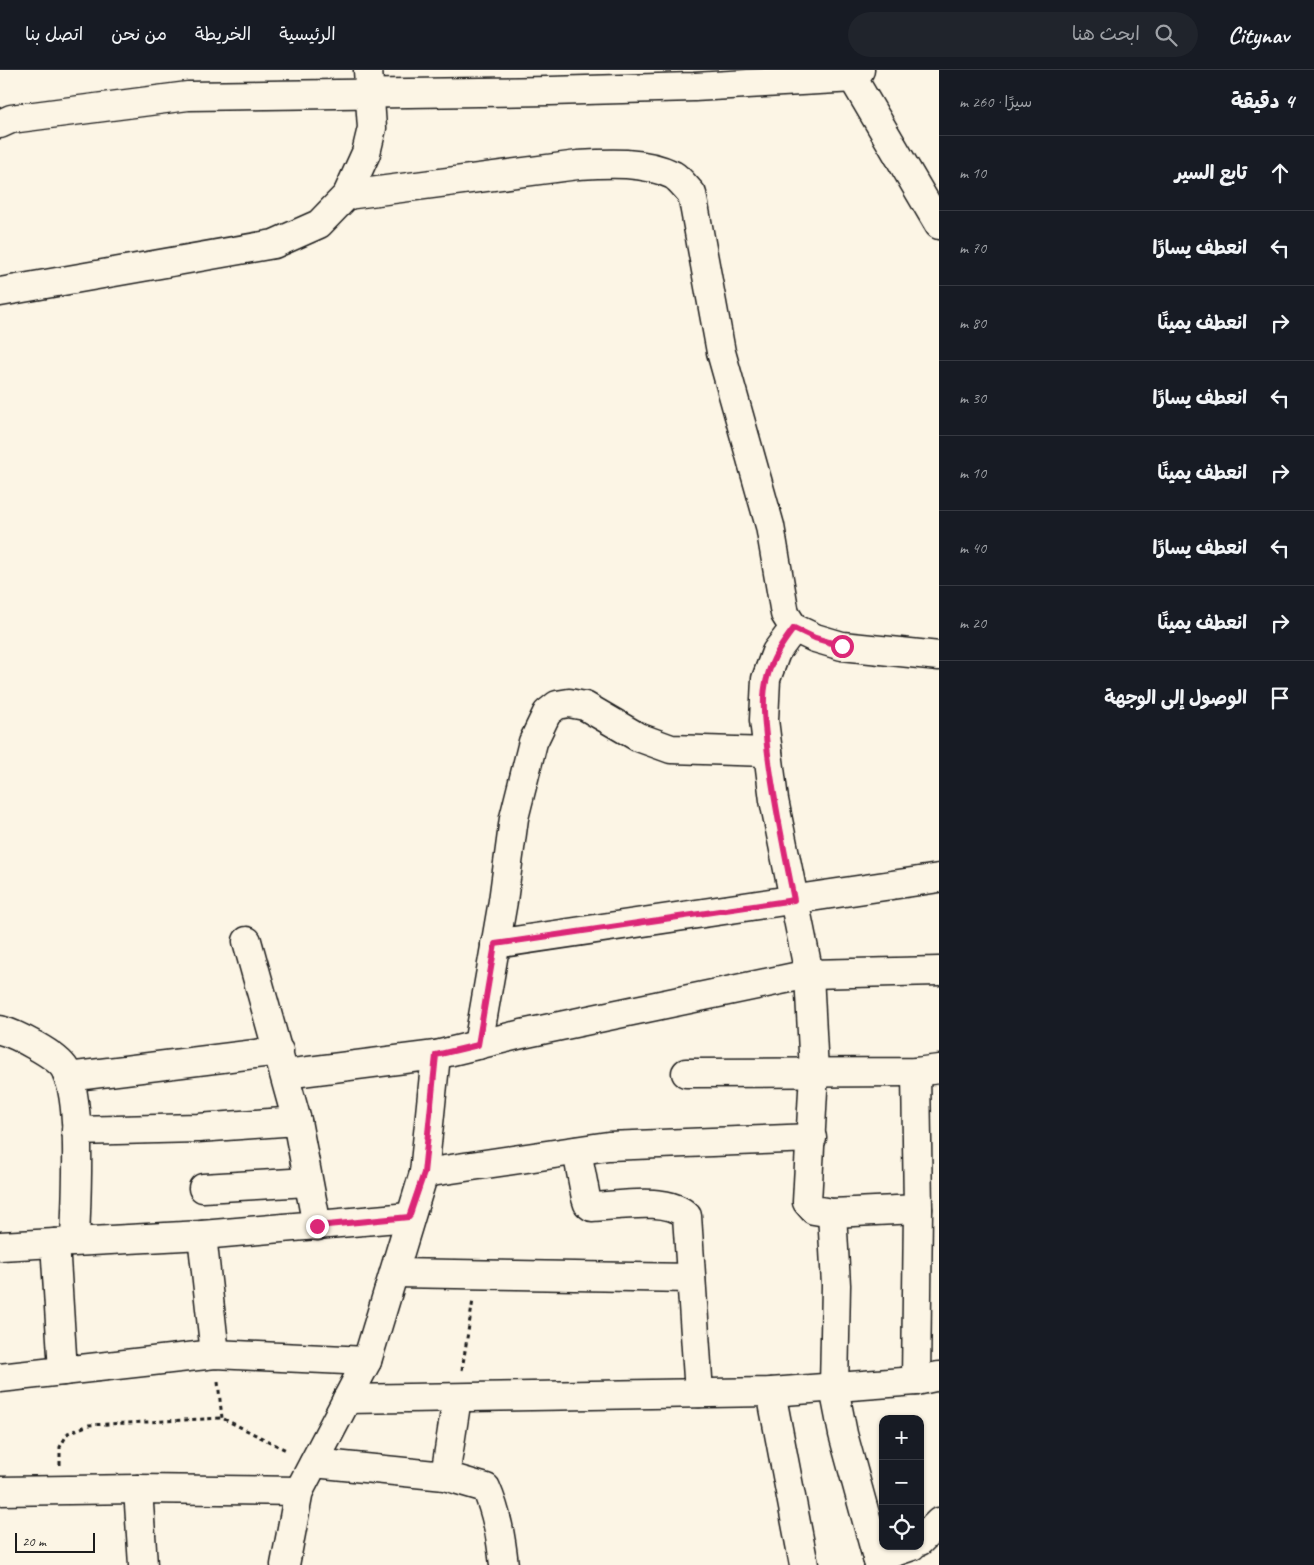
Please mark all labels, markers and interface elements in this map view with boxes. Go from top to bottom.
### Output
search box [848,12,1198,57]
text: Citynav [1228,20,1289,50]
icon: search [1152,21,1180,49]
text: ابحث هنا [1072,22,1140,46]
text: اتصل بنا [25,23,83,45]
text: من نحن [111,23,167,45]
text: الخريطة [195,23,251,45]
text: الرئيسية [279,23,336,45]
text: 4 دقيقة [1231,88,1294,114]
text: سيرًا · 260 m [959,92,1032,112]
icon: ahead [1266,159,1294,187]
text: تابع السير [1175,161,1247,185]
text: 10 m [959,163,986,183]
icon: left [1266,234,1294,262]
text: انعطف يسارًا [1153,236,1247,260]
text: 70 m [959,238,986,258]
icon: right [1266,309,1294,337]
text: انعطف يمينًا [1158,311,1247,335]
text: 80 m [959,313,986,333]
icon: left [1266,384,1294,412]
text: انعطف يسارًا [1153,386,1247,410]
text: 30 m [959,388,986,408]
icon: right [1266,459,1294,487]
text: انعطف يمينًا [1158,461,1247,485]
text: 10 m [959,463,986,483]
icon: left [1266,534,1294,562]
text: انعطف يسارًا [1153,536,1247,560]
text: 40 m [959,538,986,558]
icon: right [1266,609,1294,637]
text: انعطف يمينًا [1158,611,1247,635]
text: 20 m [959,613,986,633]
route start [831,635,854,658]
icon: arrive [1266,684,1294,712]
text: الوصول إلى الوجهة [1104,686,1247,710]
route end [306,1215,329,1238]
map controls [879,1415,924,1550]
button: + [879,1415,924,1460]
button: − [879,1460,924,1505]
button: locate [879,1505,924,1550]
scale bar [15,1530,95,1553]
text: 20 m [22,1533,46,1550]

